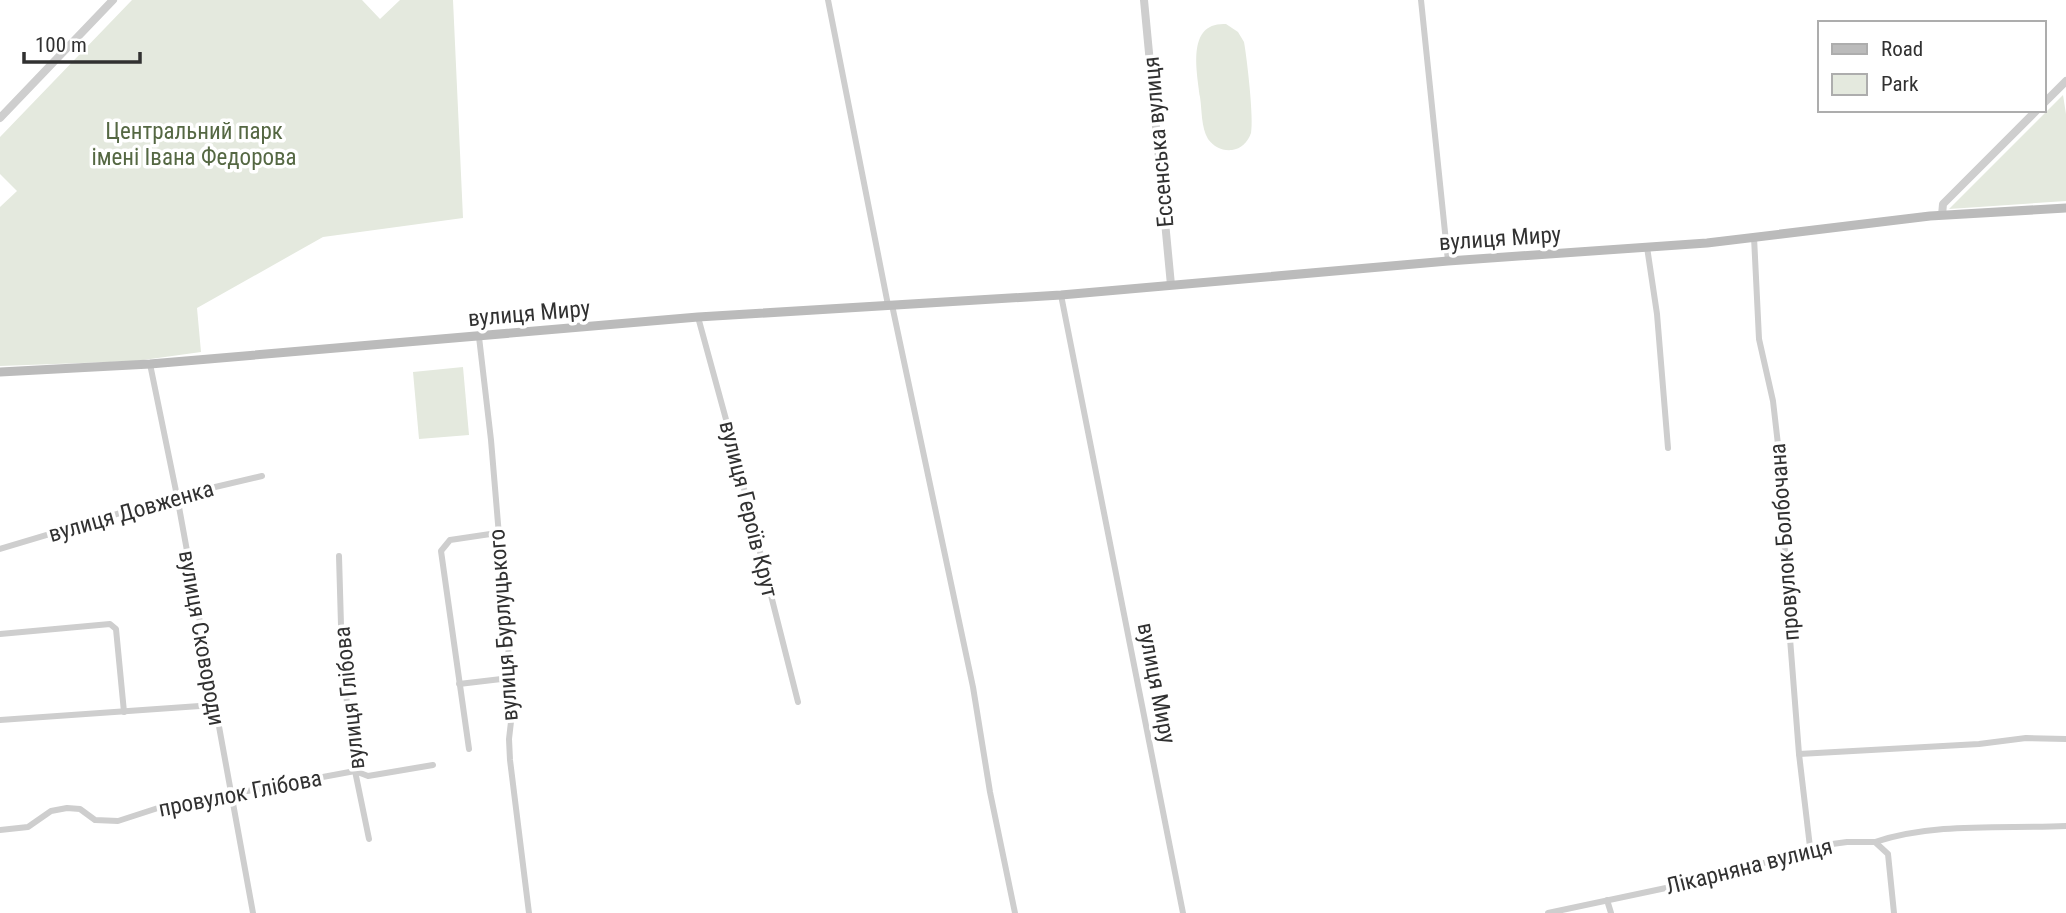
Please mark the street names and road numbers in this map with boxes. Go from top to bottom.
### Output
street label: Ессенська вулиця [1138,55,1179,228]
street label: вулиця Миру [1438,221,1562,256]
street label: вулиця Миру [467,295,592,332]
street label: вулиця Героїв Крут [714,418,784,600]
street label: провулок Болбочана [1764,442,1805,642]
street label: вулиця Довженка [45,475,217,548]
street label: вулиця Бурлуцького [483,528,524,722]
street label: вулиця Сковороди [173,548,230,728]
street label: вулиця Миру [1132,620,1182,746]
street label: вулиця Глібова [329,625,370,771]
street label: провулок Глібова [156,764,324,823]
street label: Лікарняна вулиця [1663,833,1835,900]

